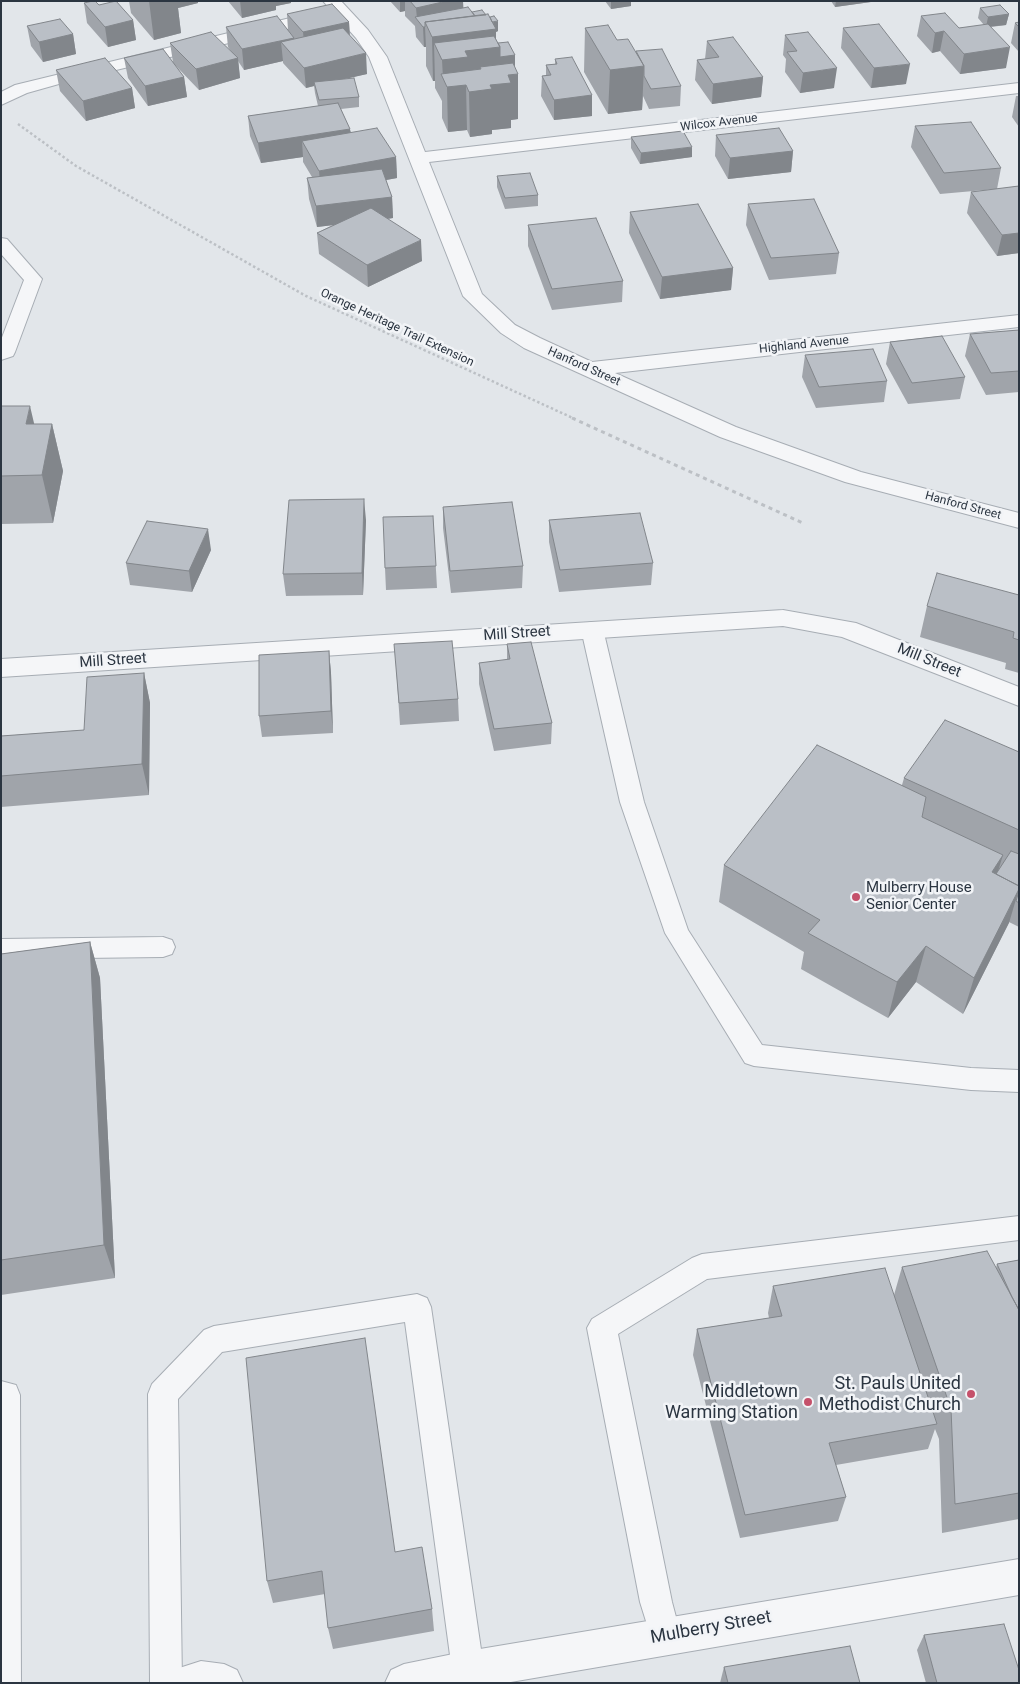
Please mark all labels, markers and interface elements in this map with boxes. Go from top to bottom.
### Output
street label: Wilcox Avenue [680,111,758,135]
street label: Orange Heritage Trail Extension [318,286,476,370]
street label: Highland Avenue [759,333,849,357]
street label: Hanford Street [545,345,623,389]
street label: Hanford Street [923,489,1003,523]
street label: Mill Street [483,623,551,645]
street label: Mill Street [894,640,964,682]
street label: Mill Street [79,650,147,672]
place label: Mulberry House Senior Center [866,879,972,914]
marker: Mulberry House Senior Center [850,891,862,903]
place label: St. Pauls United Methodist Church [819,1373,961,1416]
place label: Middletown Warming Station [665,1381,798,1424]
marker: St. Pauls United Methodist Church [965,1388,977,1400]
marker: Middletown Warming Station [802,1396,814,1408]
street label: Mulberry Street [649,1607,773,1649]

